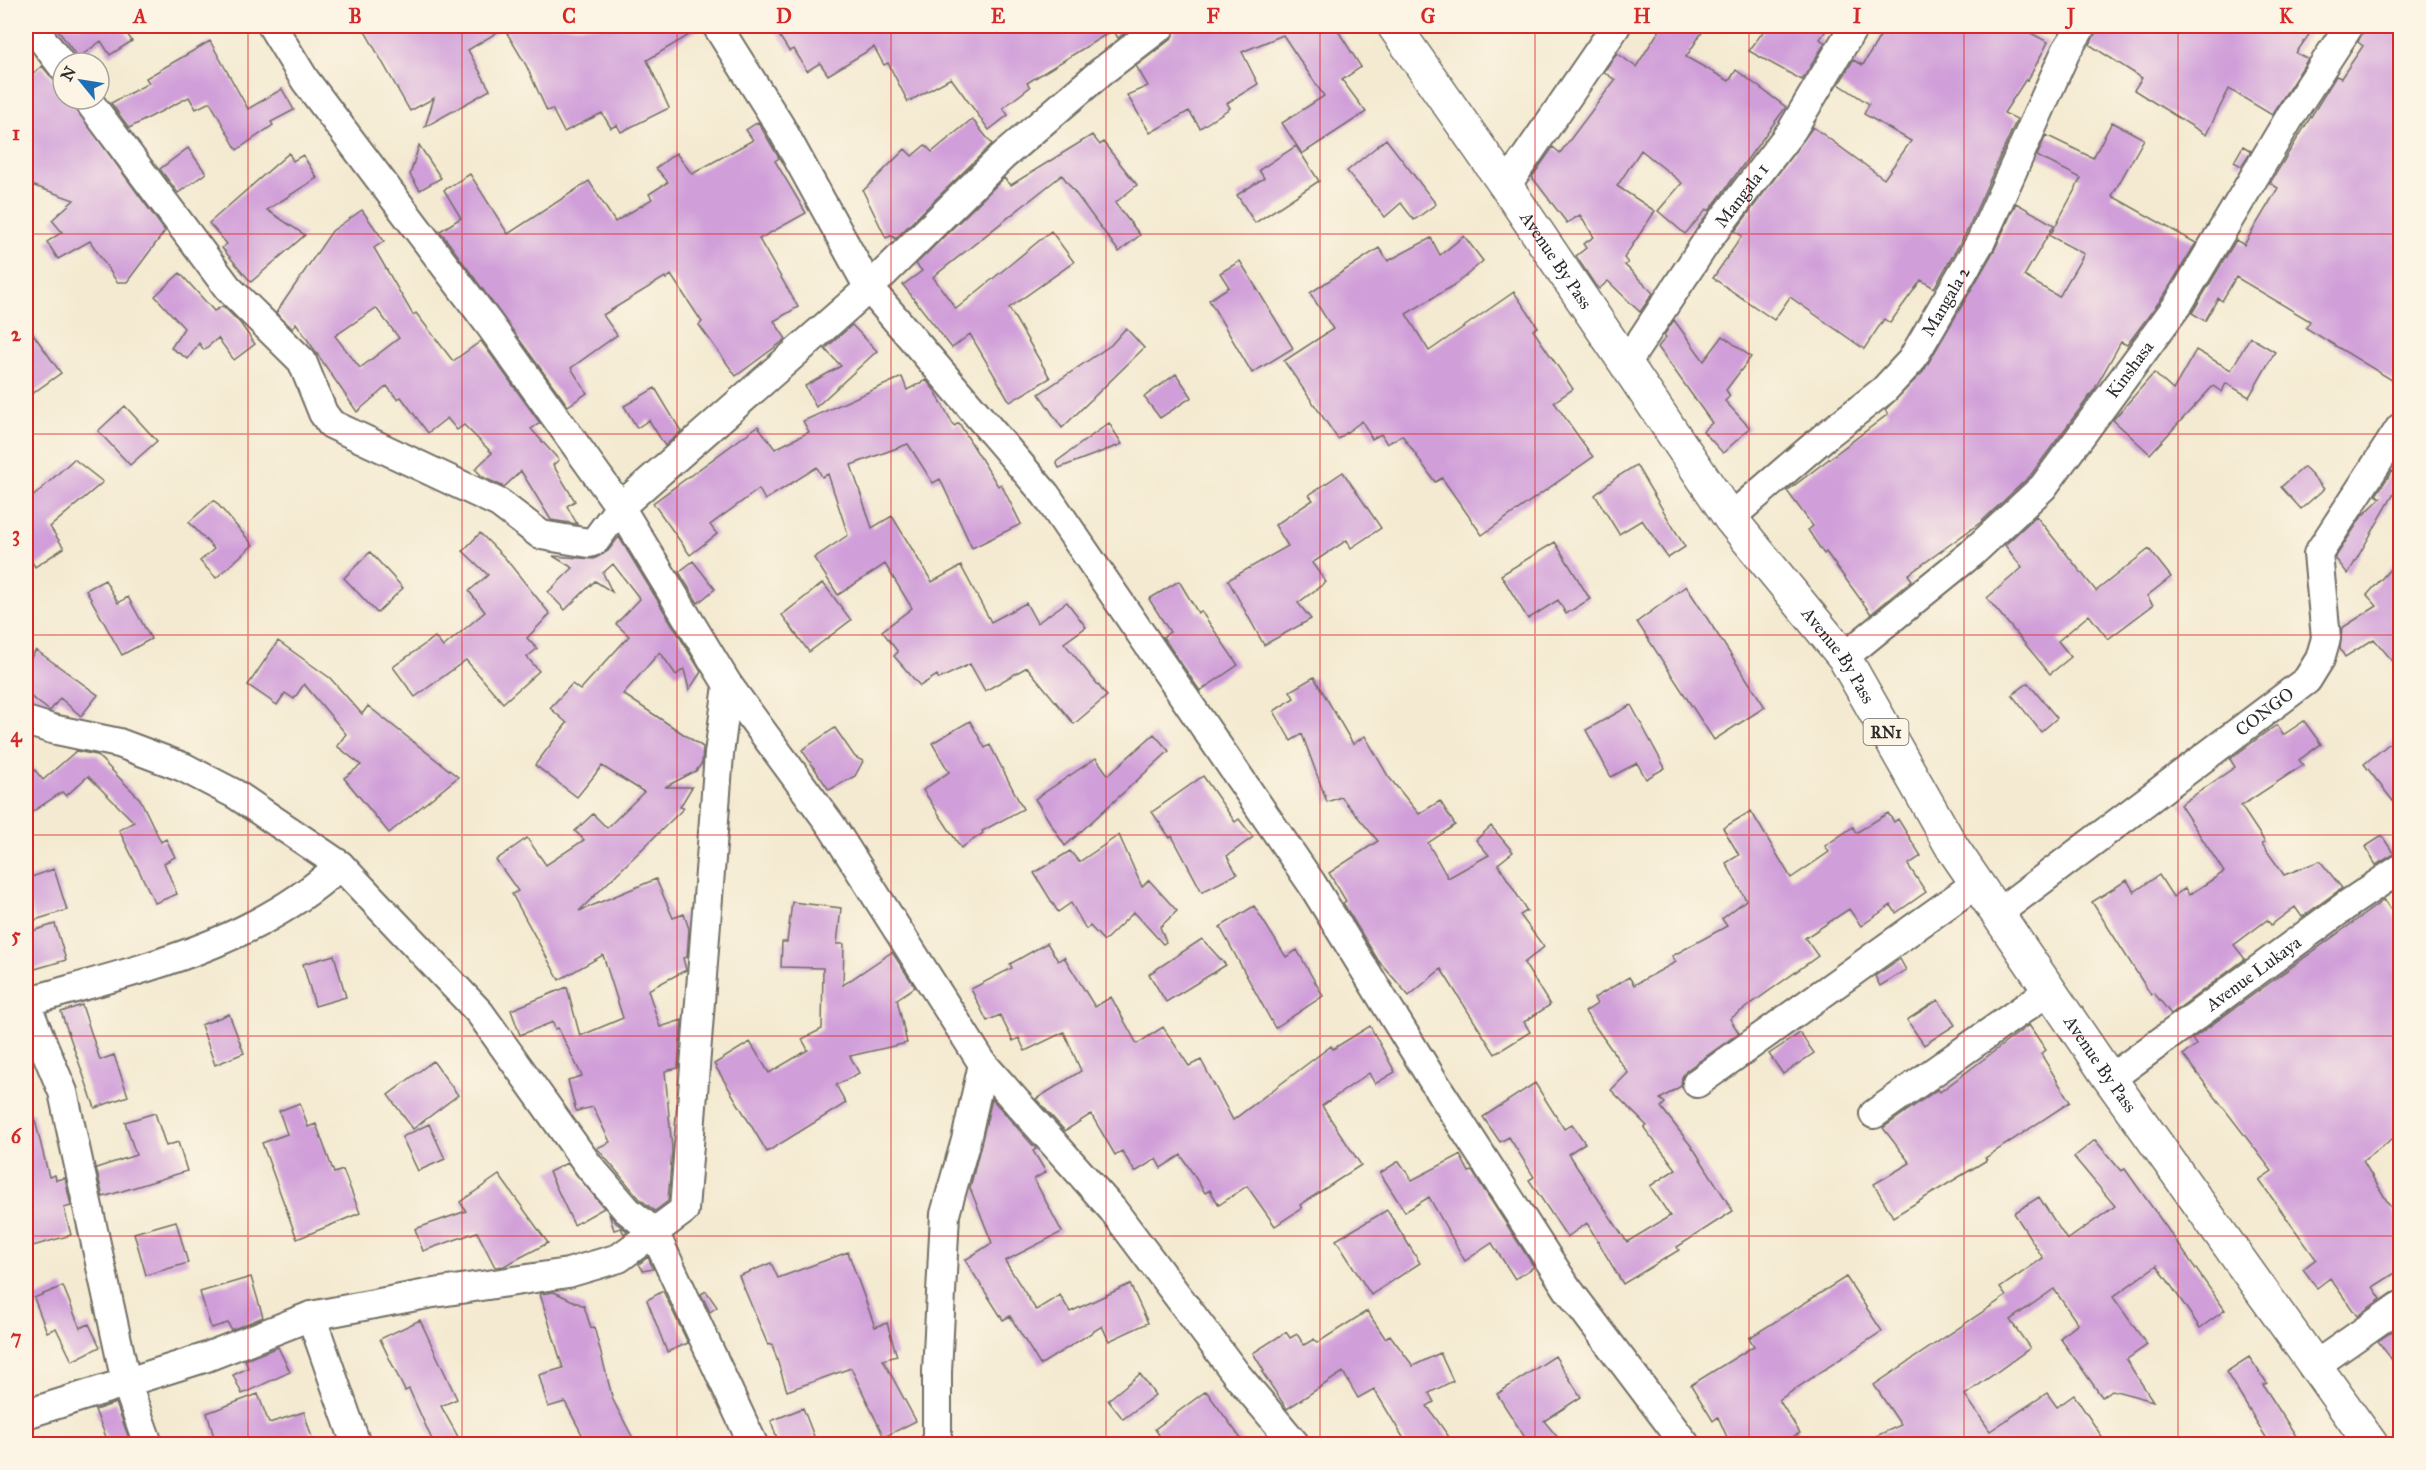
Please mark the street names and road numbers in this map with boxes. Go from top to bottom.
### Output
street label: Mangala 1 [1710,159,1773,232]
street label: Avenue By Pass [1515,207,1597,313]
street label: Mangala 2 [1917,262,1975,340]
street label: Kinshasa [2101,336,2159,403]
street label: Avenue By Pass [1796,602,1879,708]
street label: CONGO [2231,683,2298,741]
road number: RN1 [1864,719,1908,745]
street label: Avenue Lukaya [2201,931,2306,1016]
street label: Avenue By Pass [2059,1011,2141,1117]

